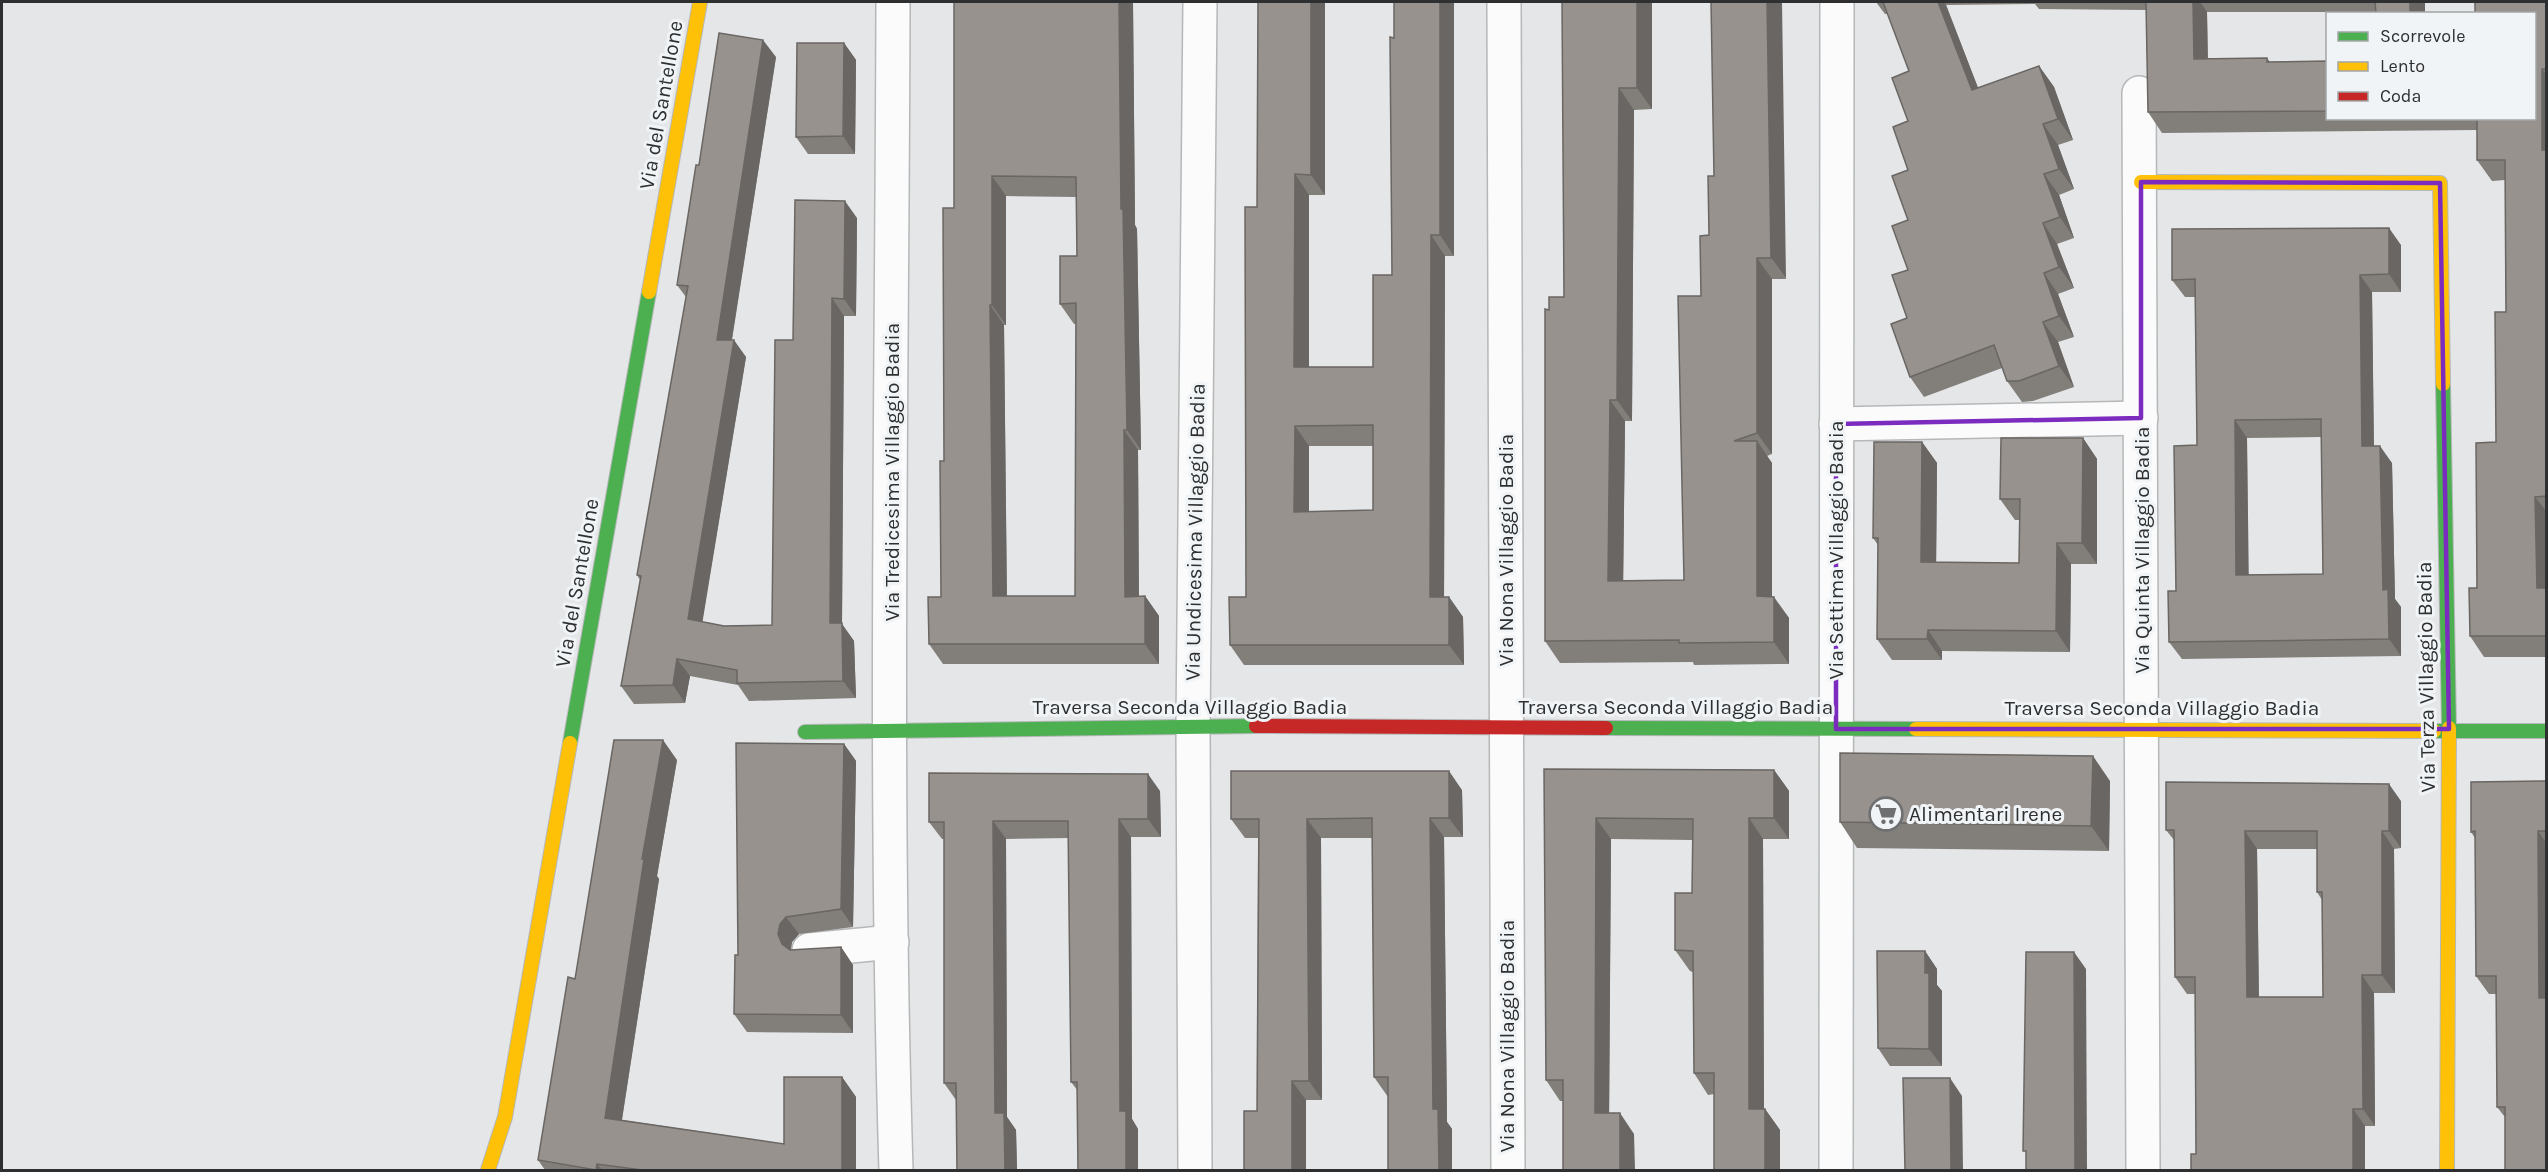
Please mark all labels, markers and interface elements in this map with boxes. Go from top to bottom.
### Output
legend [2326,12,2536,120]
street label: Via del Santellone [634,19,688,191]
text: Scorrevole [2380,25,2465,47]
text: Lento [2380,55,2425,77]
text: Coda [2380,85,2421,107]
street label: Via Tredicesima Villaggio Badia [880,323,904,621]
street label: Via Undicesima Villaggio Badia [1180,383,1210,681]
street label: Via Settima Villaggio Badia [1824,420,1848,680]
street label: Via Quinta Villaggio Badia [2130,426,2154,674]
street label: Via Nona Villaggio Badia [1494,434,1518,666]
street label: Via del Santellone [550,497,604,669]
street label: Via Terza Villaggio Badia [2412,561,2440,793]
street label: Traversa Seconda Villaggio Badia [1033,695,1347,719]
street label: Traversa Seconda Villaggio Badia [1519,695,1833,719]
street label: Traversa Seconda Villaggio Badia [2005,696,2319,720]
supermarket icon: Alimentari Irene [1868,796,1904,832]
place label: Alimentari Irene [1909,802,2062,826]
street label: Via Nona Villaggio Badia [1495,920,1519,1152]

